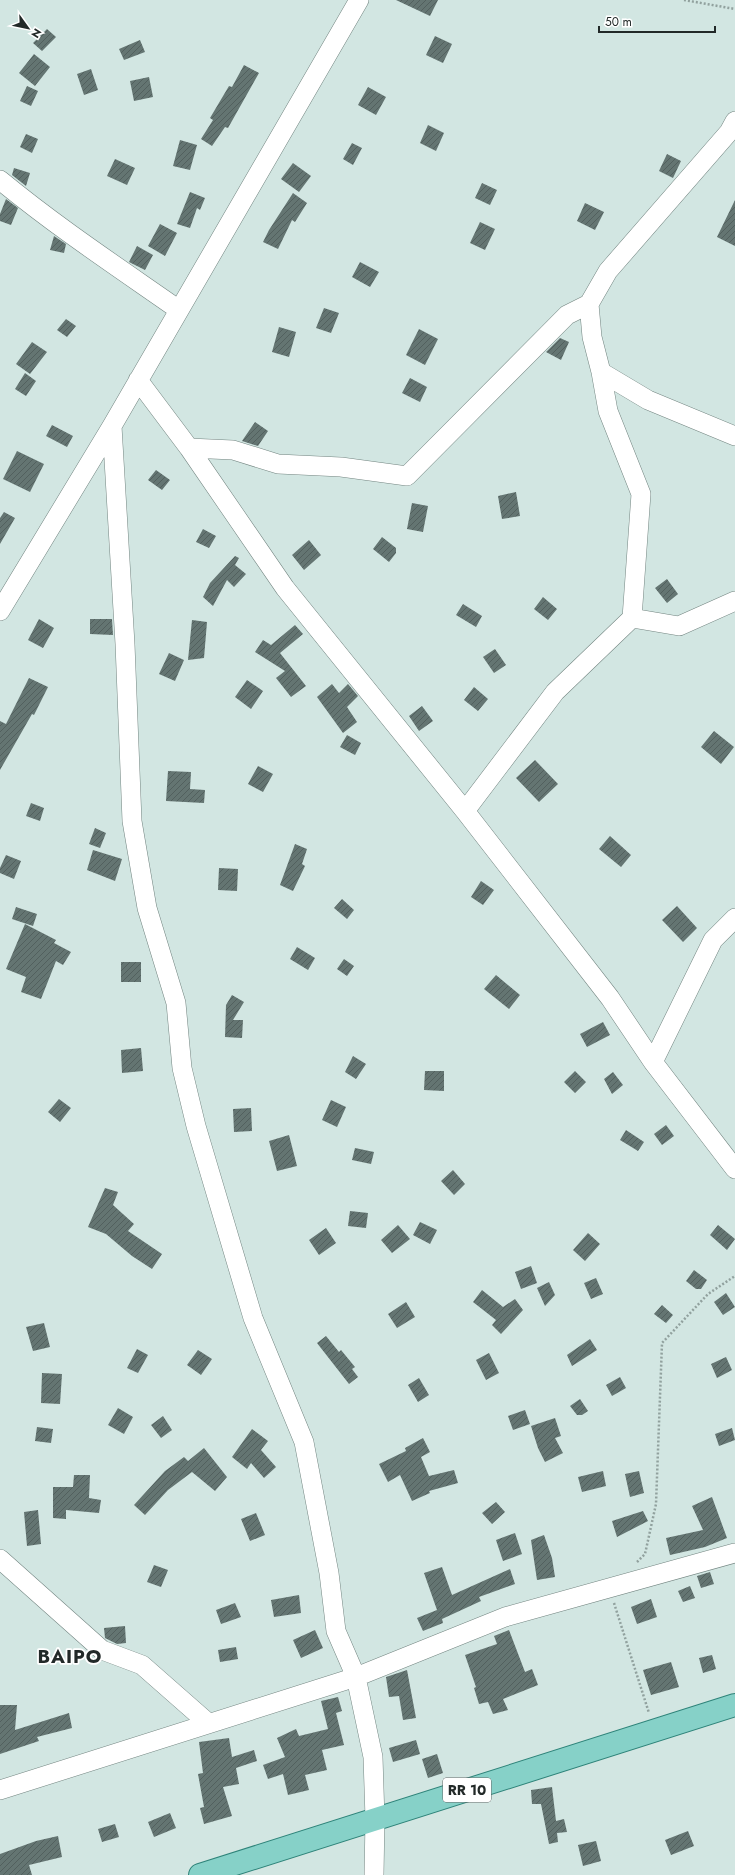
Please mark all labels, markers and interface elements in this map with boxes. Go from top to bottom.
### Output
north arrow [8,8,48,48]
scale bar [599,8,715,34]
text: 50 m [605,13,632,31]
text: N [27,25,45,41]
district label: BAIPO [38,1643,102,1670]
road number: RR 10 [443,1778,491,1802]

